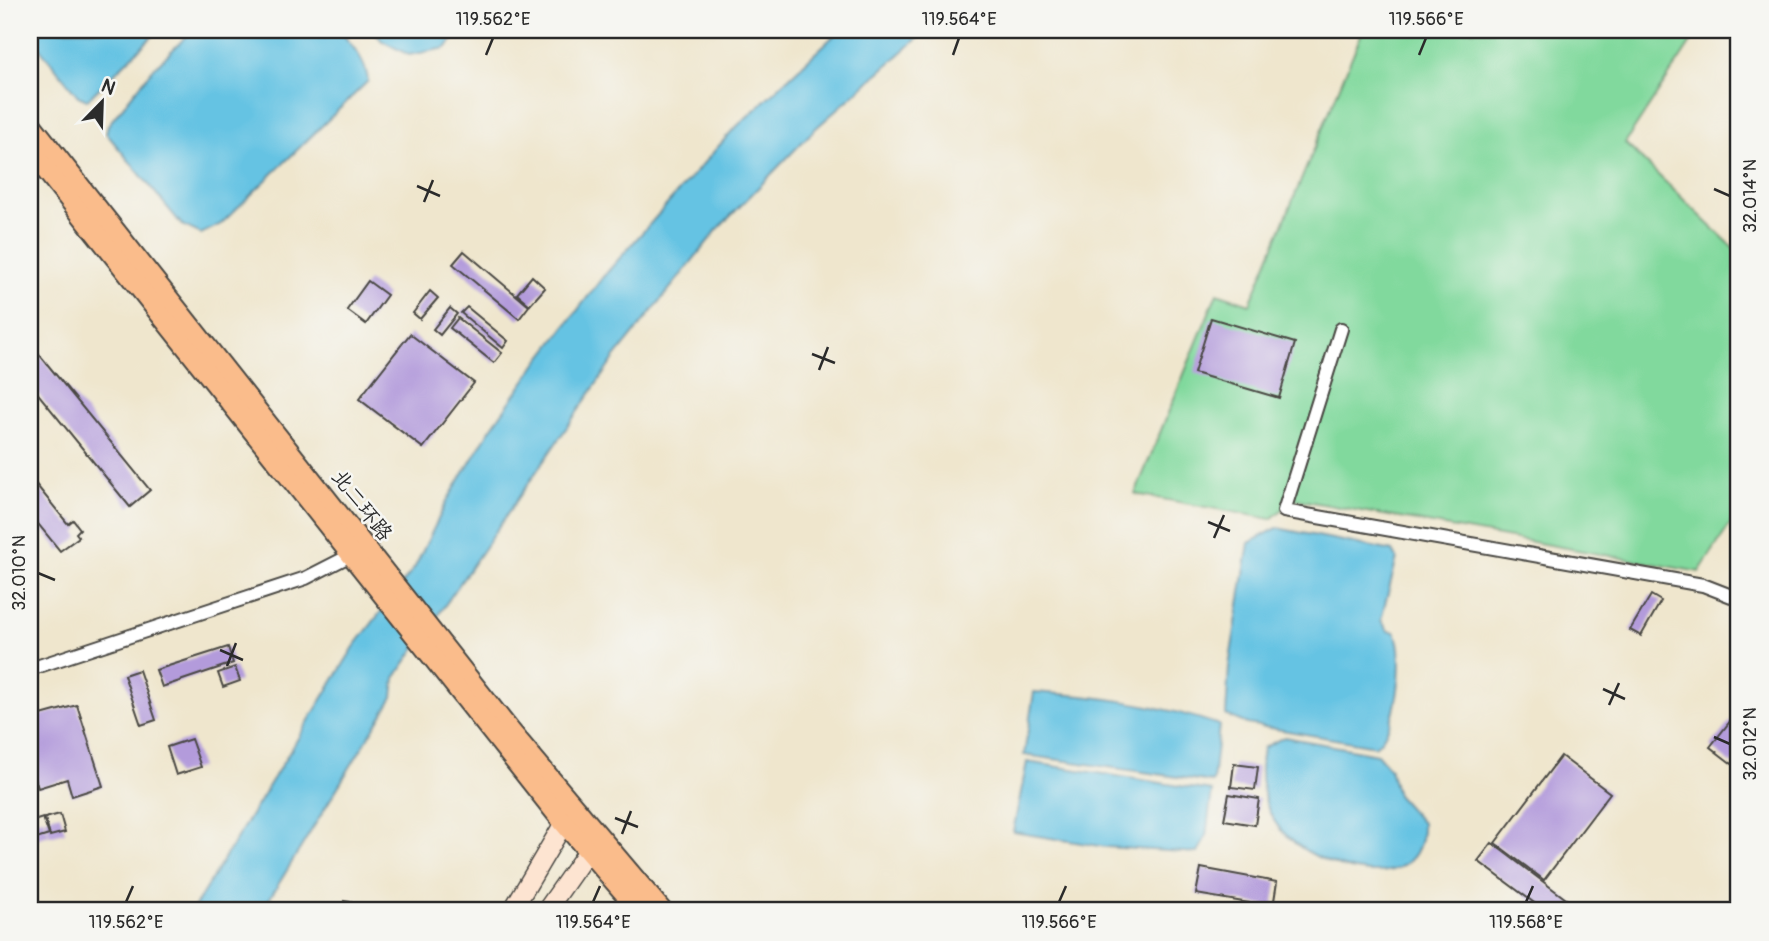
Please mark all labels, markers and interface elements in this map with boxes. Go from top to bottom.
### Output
text: 119.562°E [456,8,530,31]
text: 119.564°E [921,8,997,31]
text: 119.566°E [1388,8,1464,31]
north arrow [66,66,136,136]
text: N [98,74,119,101]
text: 32.014°N [1739,159,1762,233]
street label: 北二环路 [325,464,398,547]
text: 32.010°N [8,535,31,611]
text: 32.012°N [1739,707,1762,781]
text: 119.562°E [89,911,163,934]
text: 119.564°E [555,911,631,934]
text: 119.566°E [1021,911,1097,934]
text: 119.568°E [1489,911,1563,934]

